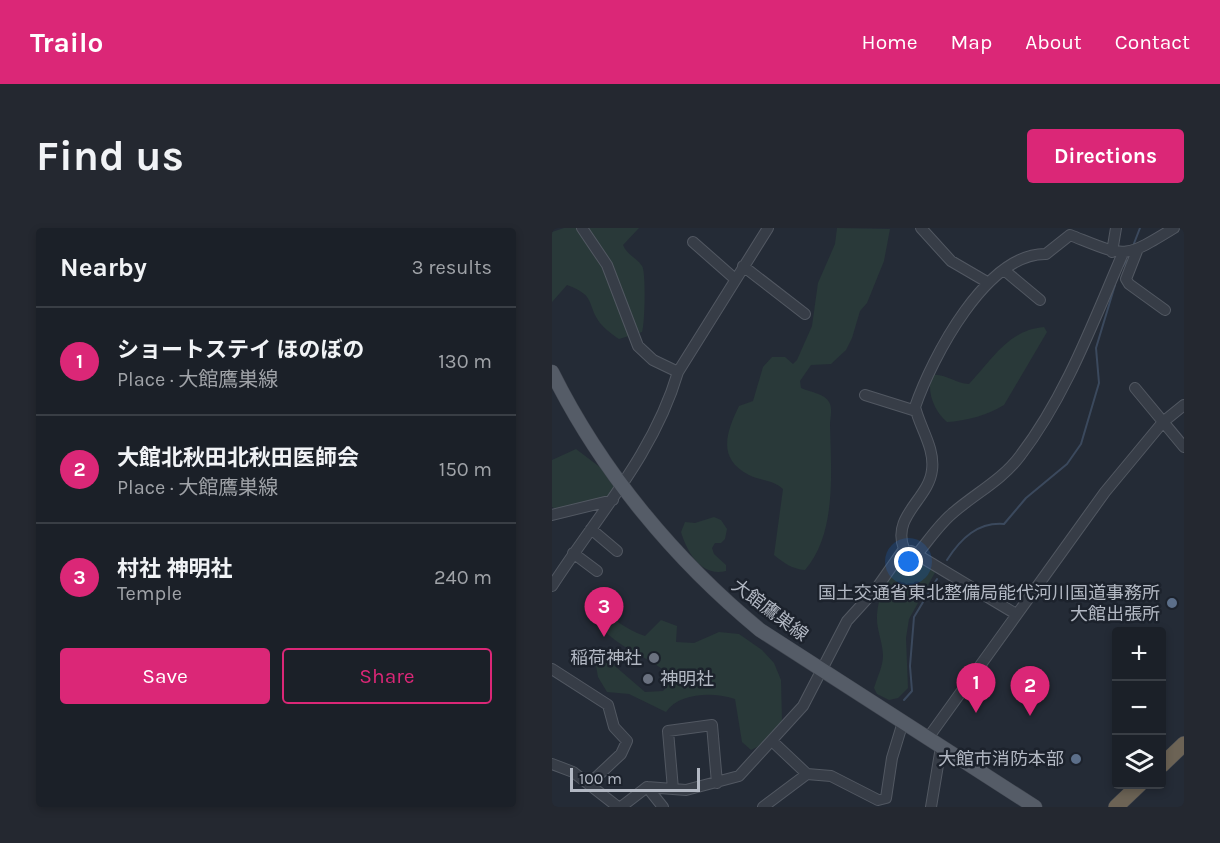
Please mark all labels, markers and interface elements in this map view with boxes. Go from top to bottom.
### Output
text: Trailo [30,26,103,59]
text: Home [862,30,918,54]
text: Map [951,30,992,54]
text: About [1025,30,1082,54]
text: Contact [1115,30,1190,54]
button: Directions [1027,129,1184,183]
text: Find us [36,131,184,181]
text: Nearby [60,252,147,283]
text: 3 results [412,256,492,279]
text: ショートステイ ほのぼの [117,337,365,363]
text: 1 [76,350,83,373]
text: 130 m [438,350,492,373]
text: Place · 大館鷹巣線 [117,368,278,391]
text: 大館北秋田北秋田医師会 [117,445,359,471]
text: 2 [73,458,86,481]
text: 150 m [439,458,492,481]
text: Place · 大館鷹巣線 [117,476,278,499]
your location [894,547,923,576]
text: 村社 神明社 [117,556,233,582]
text: 3 [73,566,86,589]
text: 240 m [434,566,492,589]
street label: 大館鷹巣線 [727,574,813,646]
text: Temple [117,582,182,605]
place label: 国土交通省東北整備局能代河川国道事務所 大館出張所 [818,582,1160,625]
pin: 3 [584,588,624,637]
marker: 国土交通省東北整備局能代河川国道事務所 大館出張所 [1165,596,1179,610]
map controls [1112,627,1166,789]
button: + [1112,627,1166,681]
place label: 稲荷神社 [570,647,642,669]
button: Save [60,648,270,704]
button: Share [282,648,492,704]
marker: 稲荷神社 [647,651,661,665]
pin: 1 [956,664,996,713]
pin: 2 [1010,666,1050,716]
place label: 神明社 [660,668,714,690]
marker: 神明社 [641,672,655,686]
button: − [1112,681,1166,735]
button: layers [1112,735,1166,789]
place label: 大館市消防本部 [938,748,1064,770]
marker: 大館市消防本部 [1069,752,1083,766]
scale bar [570,765,700,792]
text: 100 m [579,769,622,788]

